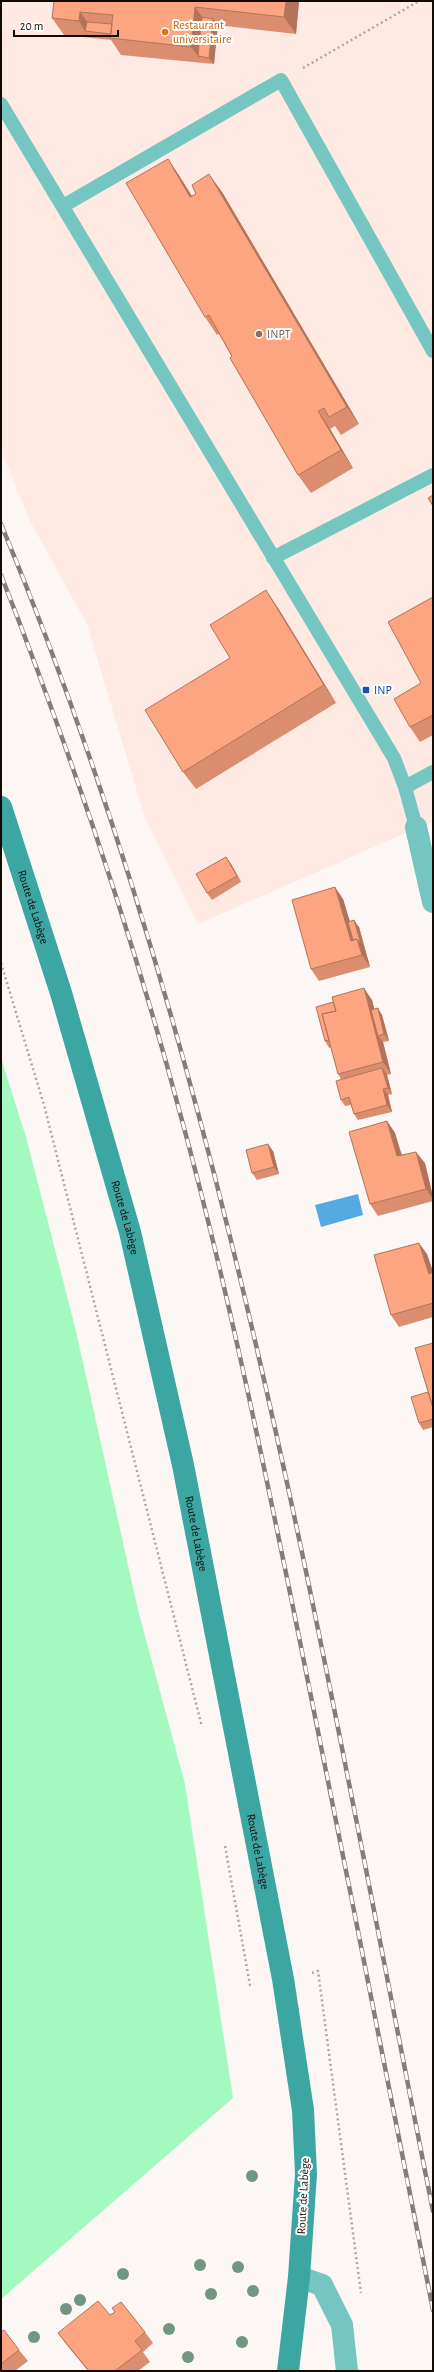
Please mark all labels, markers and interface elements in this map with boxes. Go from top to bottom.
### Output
scale bar [14,12,118,38]
place label: Restaurant universitaire [173,19,231,45]
text: 20 m [20,20,43,32]
marker: Restaurant universitaire [160,27,170,37]
place label: INPT [267,328,291,340]
marker: INPT [254,329,264,339]
place label: INP [374,684,392,696]
marker: INP [361,685,371,695]
street label: Route de Labège [16,869,51,945]
street label: Route de Labège [109,1179,141,1256]
street label: Route de Labège [183,1495,210,1572]
street label: Route de Labège [245,1813,271,1890]
street label: Route de Labège [295,2157,311,2235]

